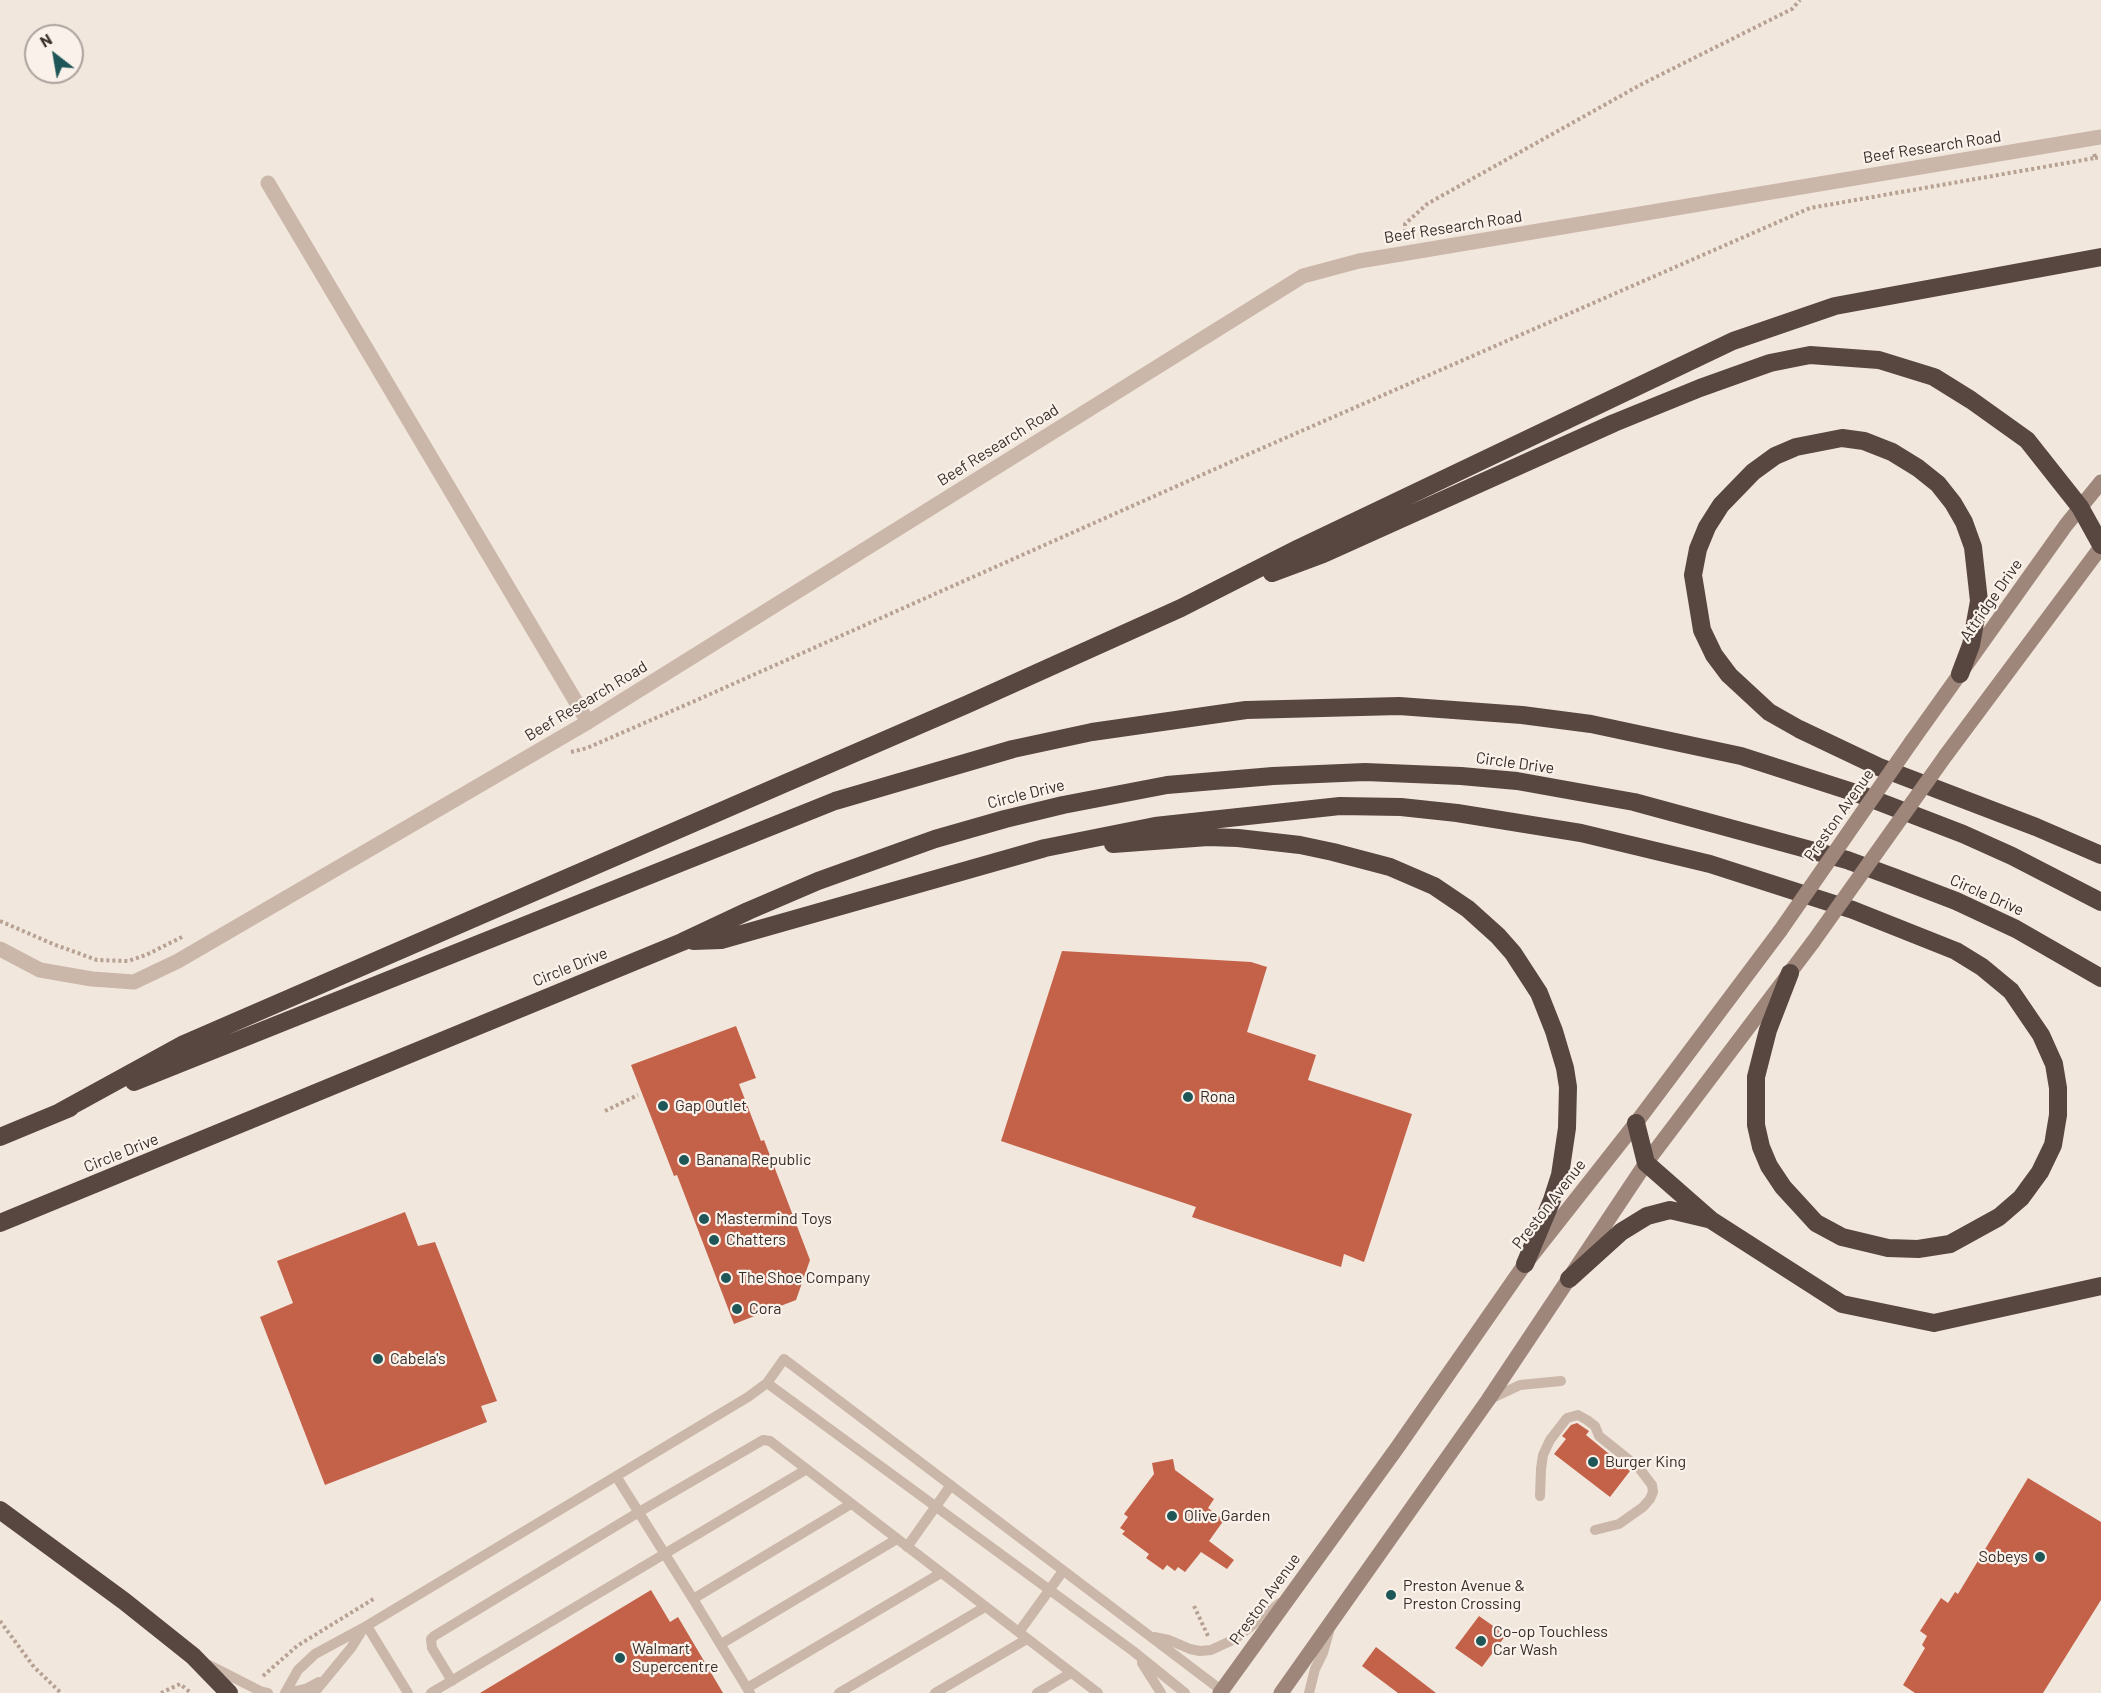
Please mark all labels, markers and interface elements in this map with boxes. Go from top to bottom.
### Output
north arrow [24,24,84,84]
text: N [36,29,55,51]
street label: Beef Research Road [1862,127,2002,167]
street label: Beef Research Road [1383,207,1523,247]
street label: Beef Research Road [934,400,1062,490]
street label: Attridge Drive [1956,555,2026,645]
street label: Beef Research Road [521,657,651,745]
street label: Circle Drive [1475,748,1555,778]
street label: Preston Avenue [1800,765,1878,865]
street label: Circle Drive [985,775,1067,813]
street label: Circle Drive [1947,870,2027,920]
street label: Circle Drive [530,943,610,991]
place label: Rona [1200,1087,1235,1107]
marker: Rona [1181,1090,1195,1104]
place label: Gap Outlet [675,1096,747,1116]
marker: Gap Outlet [656,1099,670,1113]
street label: Circle Drive [81,1129,161,1177]
place label: Banana Republic [696,1150,811,1170]
marker: Banana Republic [677,1153,691,1167]
street label: Preston Avenue [1508,1155,1590,1253]
place label: Mastermind Toys [716,1209,832,1229]
marker: Mastermind Toys [697,1212,711,1226]
place label: Chatters [726,1230,786,1250]
marker: Chatters [707,1233,721,1247]
place label: The Shoe Company [738,1268,870,1288]
marker: The Shoe Company [719,1271,733,1285]
place label: Cora [749,1299,781,1319]
marker: Cora [730,1302,744,1316]
place label: Cabela's [390,1349,446,1369]
marker: Cabela's [371,1352,385,1366]
place label: Burger King [1605,1452,1686,1472]
marker: Burger King [1586,1455,1600,1469]
place label: Olive Garden [1184,1506,1270,1526]
marker: Olive Garden [1165,1509,1179,1523]
place label: Sobeys [1978,1547,2028,1567]
street label: Preston Avenue [1225,1550,1305,1648]
marker: Sobeys [2033,1550,2047,1564]
place label: Preston Avenue & Preston Crossing [1403,1576,1525,1614]
marker: Preston Avenue & Preston Crossing [1384,1588,1398,1602]
place label: Co-op Touchless Car Wash [1493,1622,1608,1660]
marker: Co-op Touchless Car Wash [1474,1634,1488,1648]
place label: Walmart Supercentre [632,1639,718,1677]
marker: Walmart Supercentre [613,1651,627,1665]

